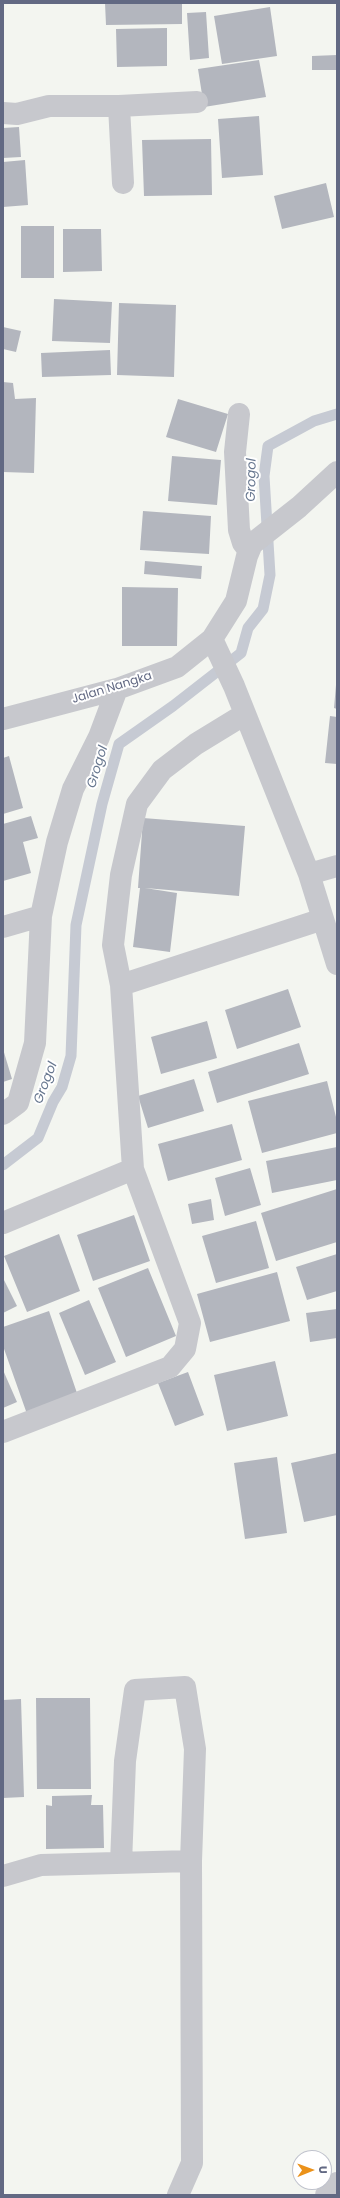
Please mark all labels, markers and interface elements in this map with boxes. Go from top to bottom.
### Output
water label: Grogol [244,458,260,502]
street label: Jalan Nangka [70,669,154,707]
water label: Grogol [84,744,112,790]
water label: Grogol [31,1060,61,1106]
north arrow [292,2150,332,2190]
text: U [315,2166,331,2174]

